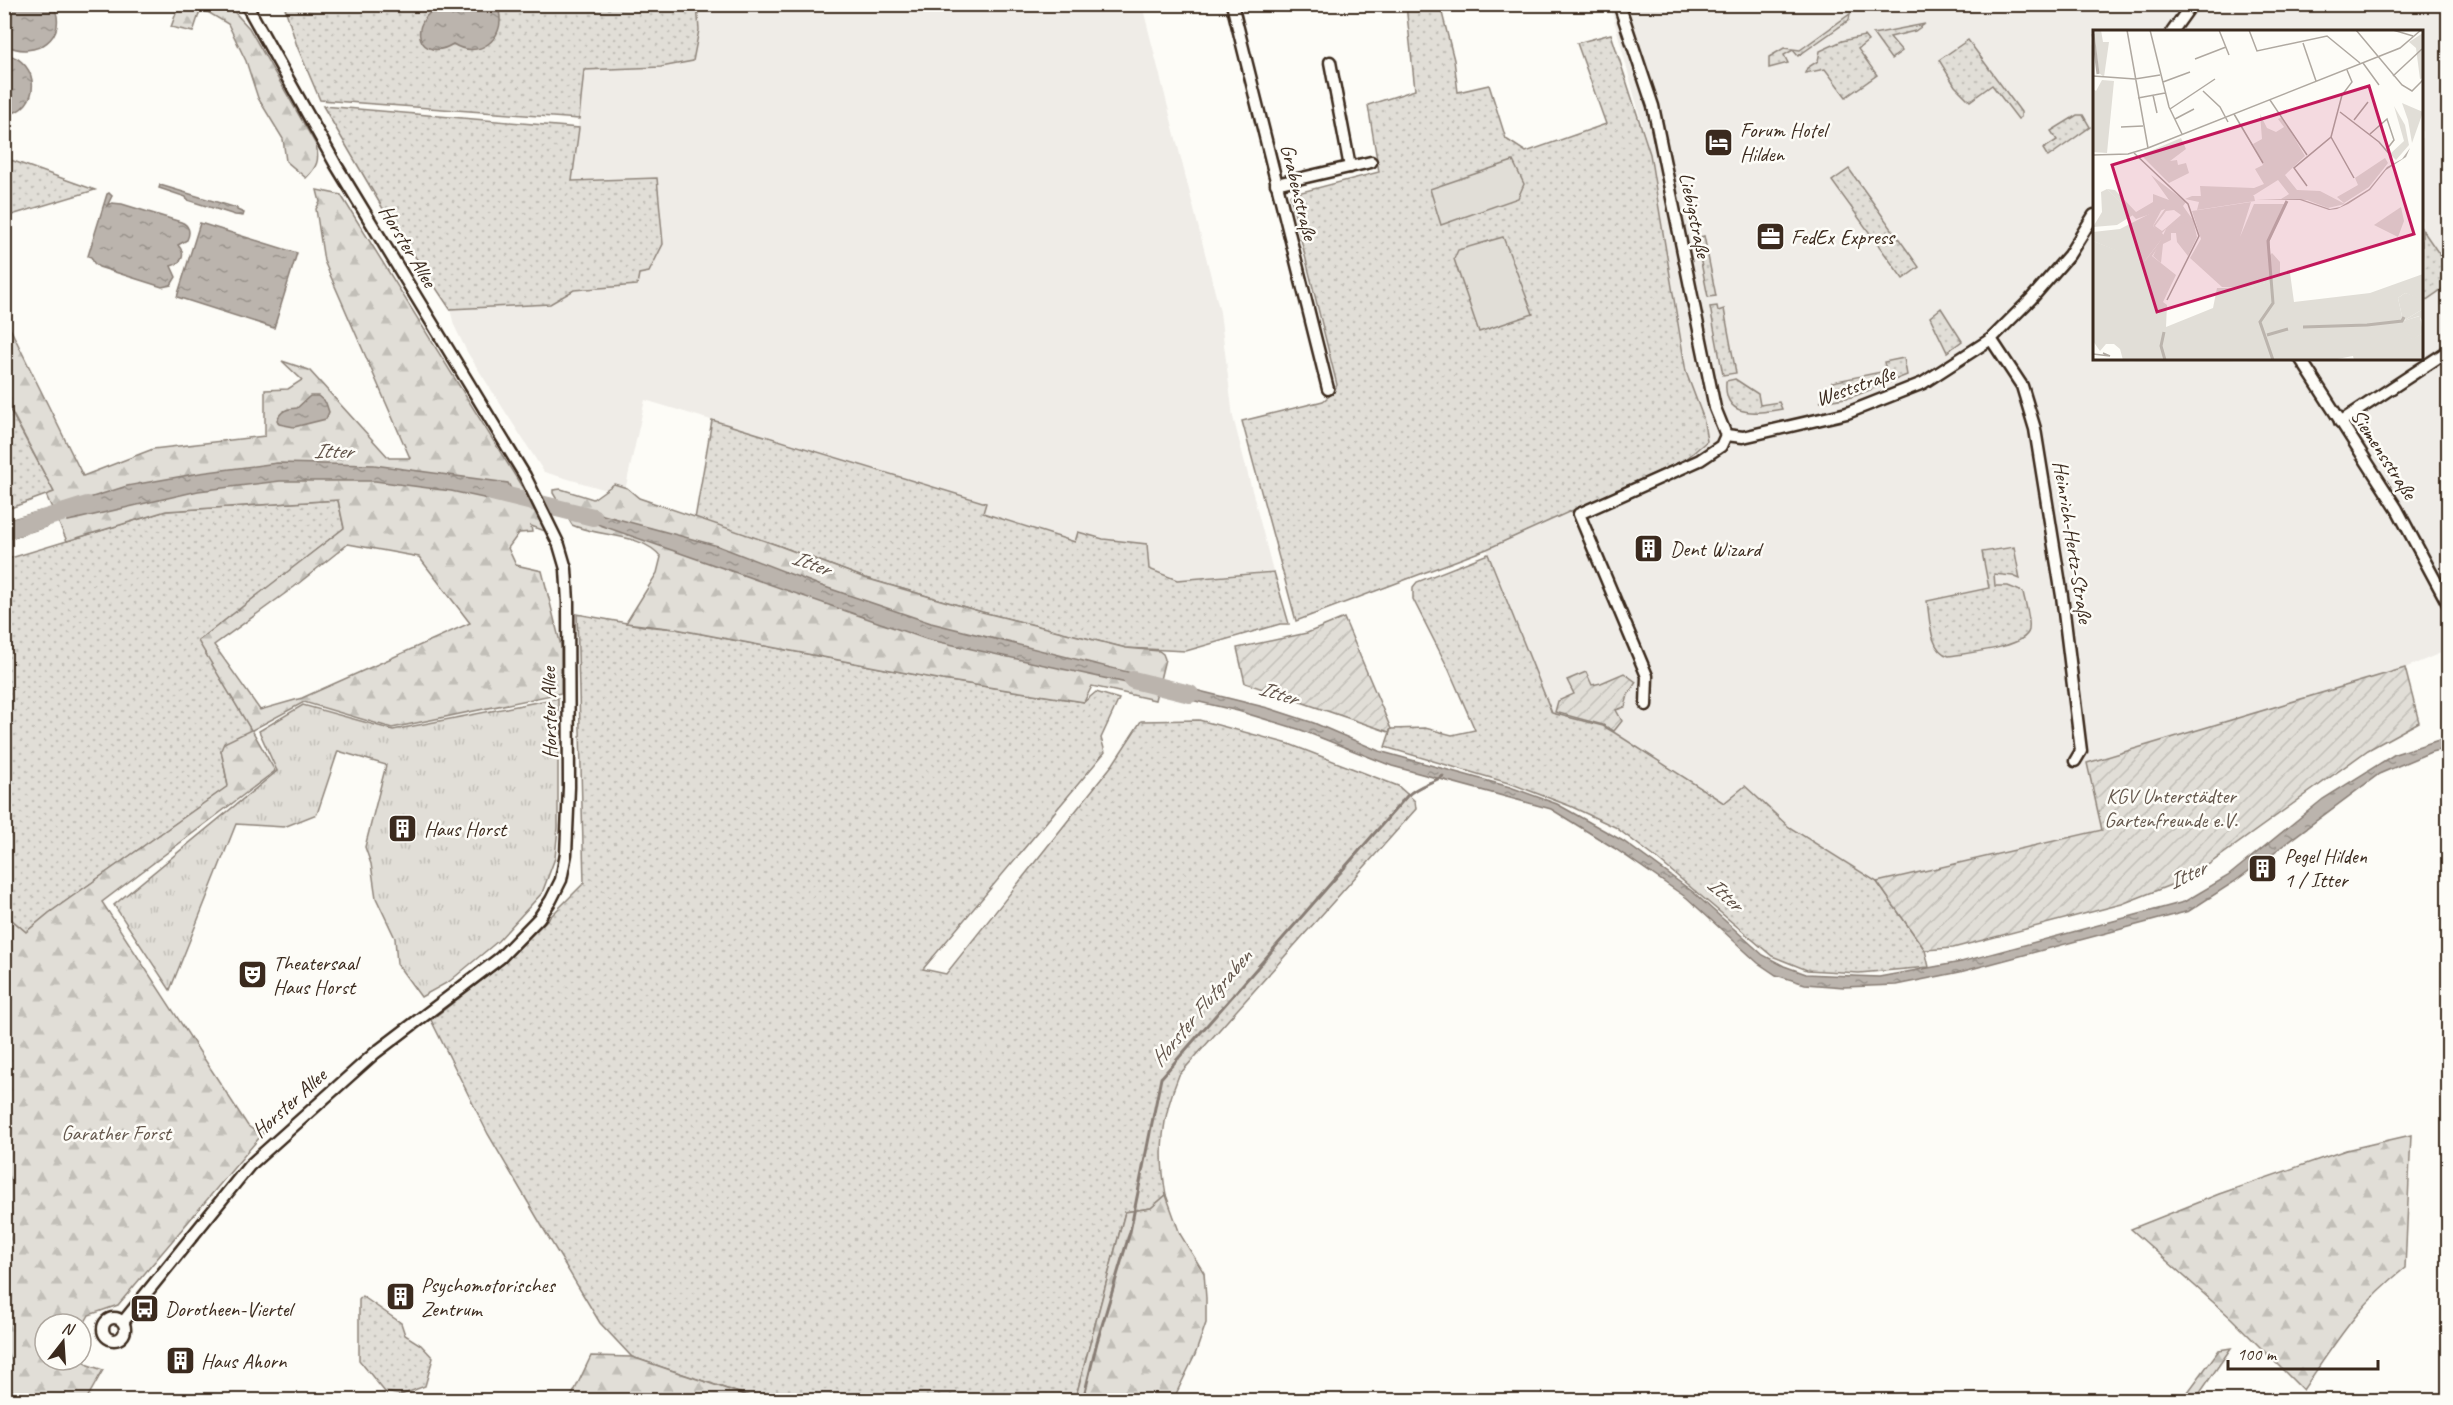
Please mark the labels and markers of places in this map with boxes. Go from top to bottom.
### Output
place label: Forum Hotel Hilden [1740,117,1830,167]
hotel icon: Forum Hotel Hilden [1703,126,1735,158]
office icon: FedEx Express [1754,221,1786,253]
place label: FedEx Express [1791,224,1896,250]
building icon: Dent Wizard [1633,533,1665,565]
place label: Dent Wizard [1670,536,1764,562]
building icon: Haus Horst [387,813,419,845]
place label: Haus Horst [424,816,508,842]
place label: Pegel Hilden 1 / Itter [2284,843,2367,893]
building icon: Pegel Hilden 1 / Itter [2247,852,2279,884]
place label: Theatersaal Haus Horst [273,950,361,1000]
theatre icon: Theatersaal Haus Horst [236,959,268,991]
place label: Psychomotorisches Zentrum [421,1272,556,1322]
building icon: Psychomotorisches Zentrum [384,1281,416,1313]
bus stop icon: Dorotheen-Viertel [128,1293,160,1325]
place label: Dorotheen-Viertel [165,1296,296,1322]
building icon: Haus Ahorn [164,1345,196,1377]
place label: Haus Ahorn [201,1348,287,1374]

